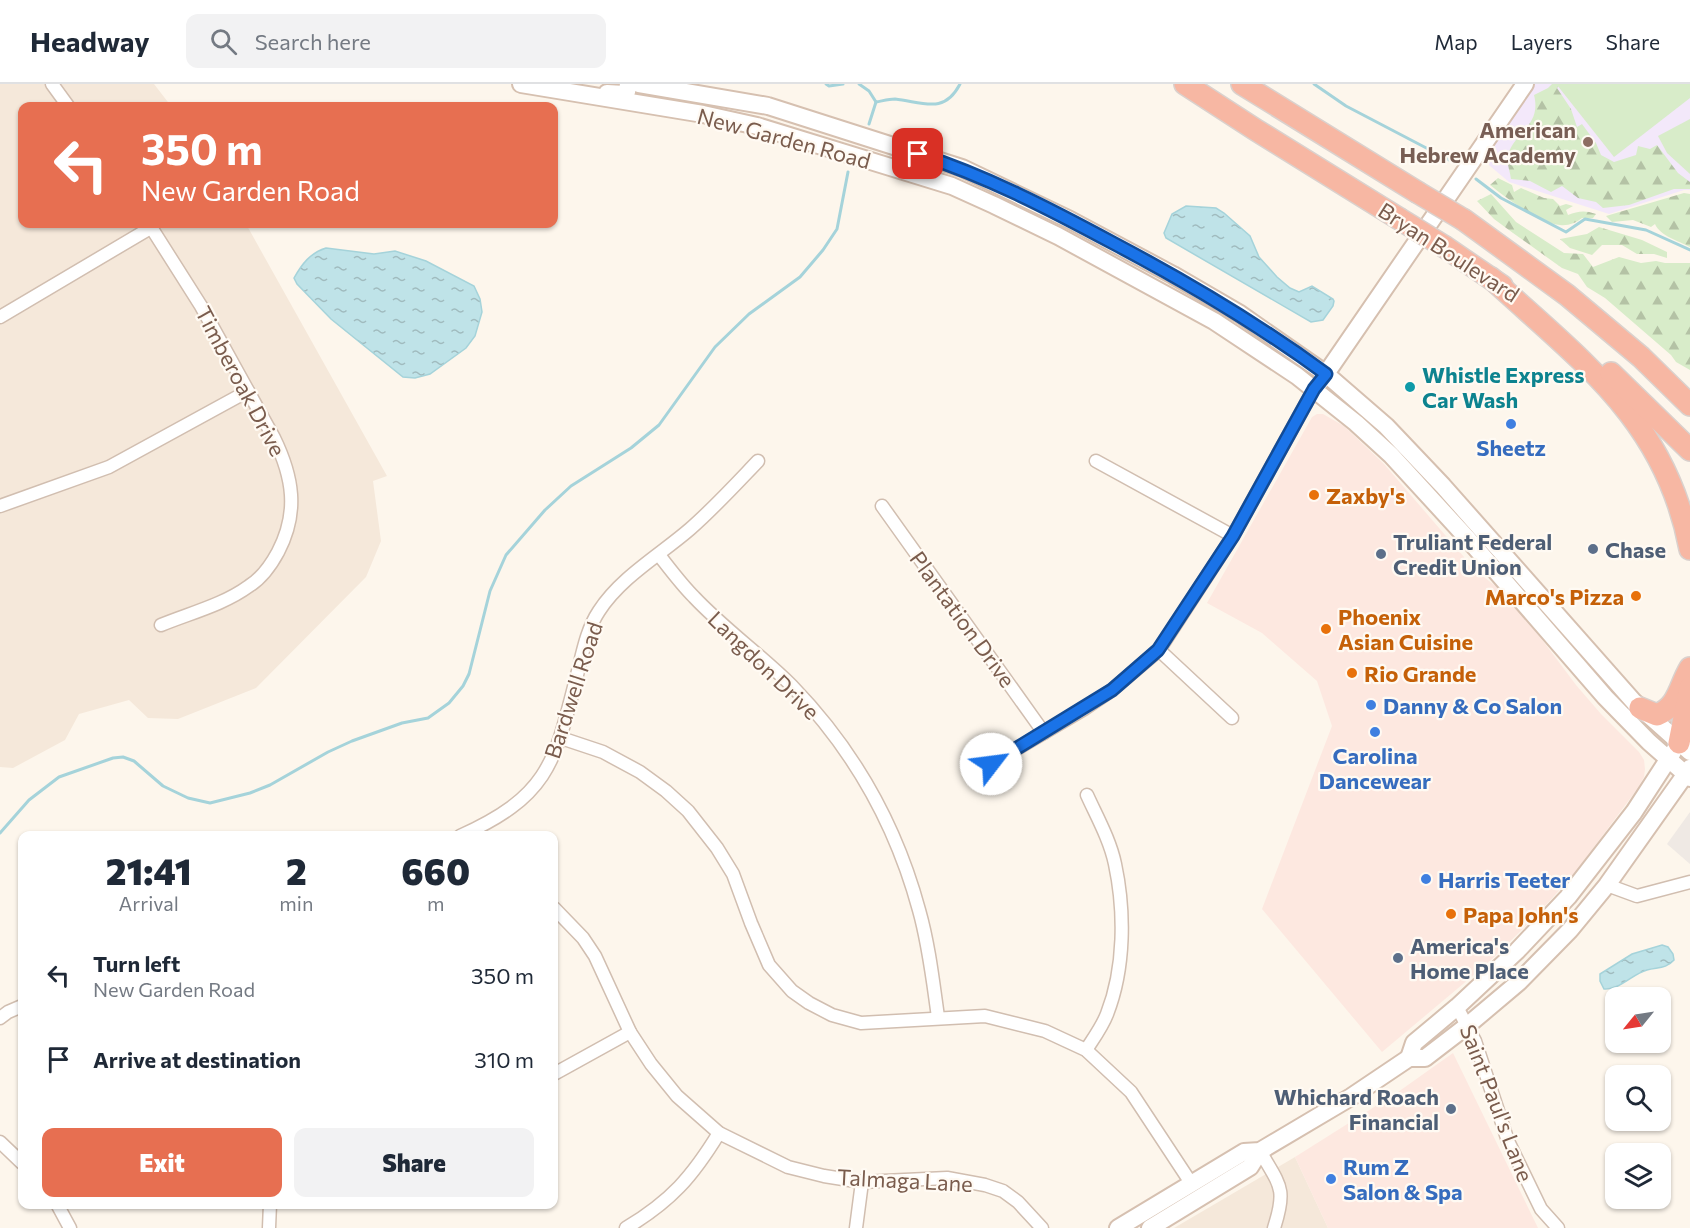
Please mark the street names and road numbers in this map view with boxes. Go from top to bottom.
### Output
street label: New Garden Road [694,102,874,174]
street label: Bryan Boulevard [1373,196,1525,308]
street label: Timberoak Drive [190,301,292,461]
street label: Plantation Drive [905,546,1021,692]
street label: Langdon Drive [703,605,825,725]
street label: Bardwell Road [538,618,608,762]
street label: Saint Paul's Lane [1455,1021,1539,1185]
street label: Talmaga Lane [836,1163,974,1197]

